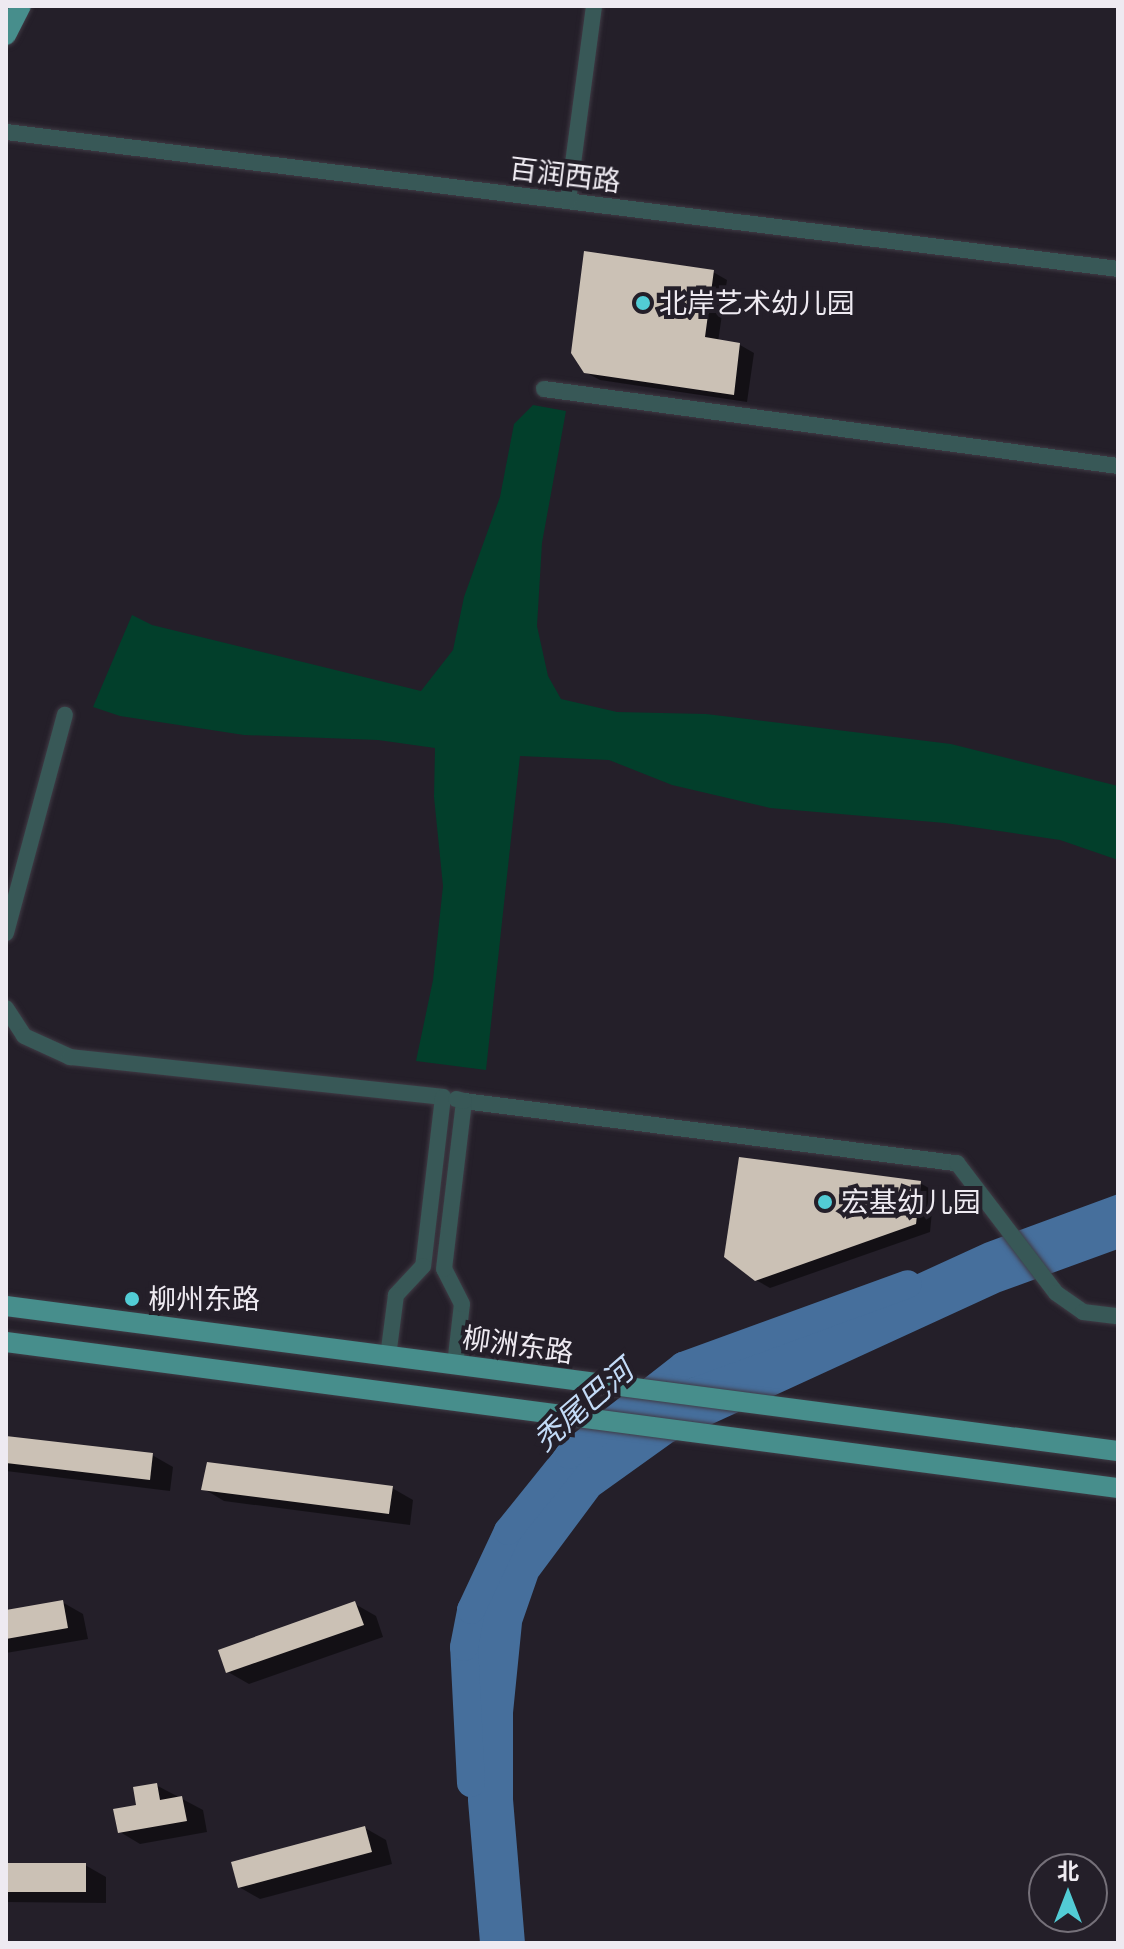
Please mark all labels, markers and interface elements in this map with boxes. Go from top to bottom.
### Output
street label: 百润西路 [507,152,623,198]
place label: 北岸艺术幼儿园 [659,286,855,320]
marker: 北岸艺术幼儿园 [634,294,652,312]
place label: 宏基幼儿园 [841,1185,981,1219]
marker: 宏基幼儿园 [816,1193,834,1211]
place label: 柳州东路 [148,1282,260,1316]
marker: 柳州东路 [123,1290,141,1308]
street label: 柳洲东路 [460,1321,576,1369]
water label: 秃尾巴河 [526,1352,640,1458]
north arrow [1028,1853,1108,1933]
text: 北 [1057,1857,1079,1885]

